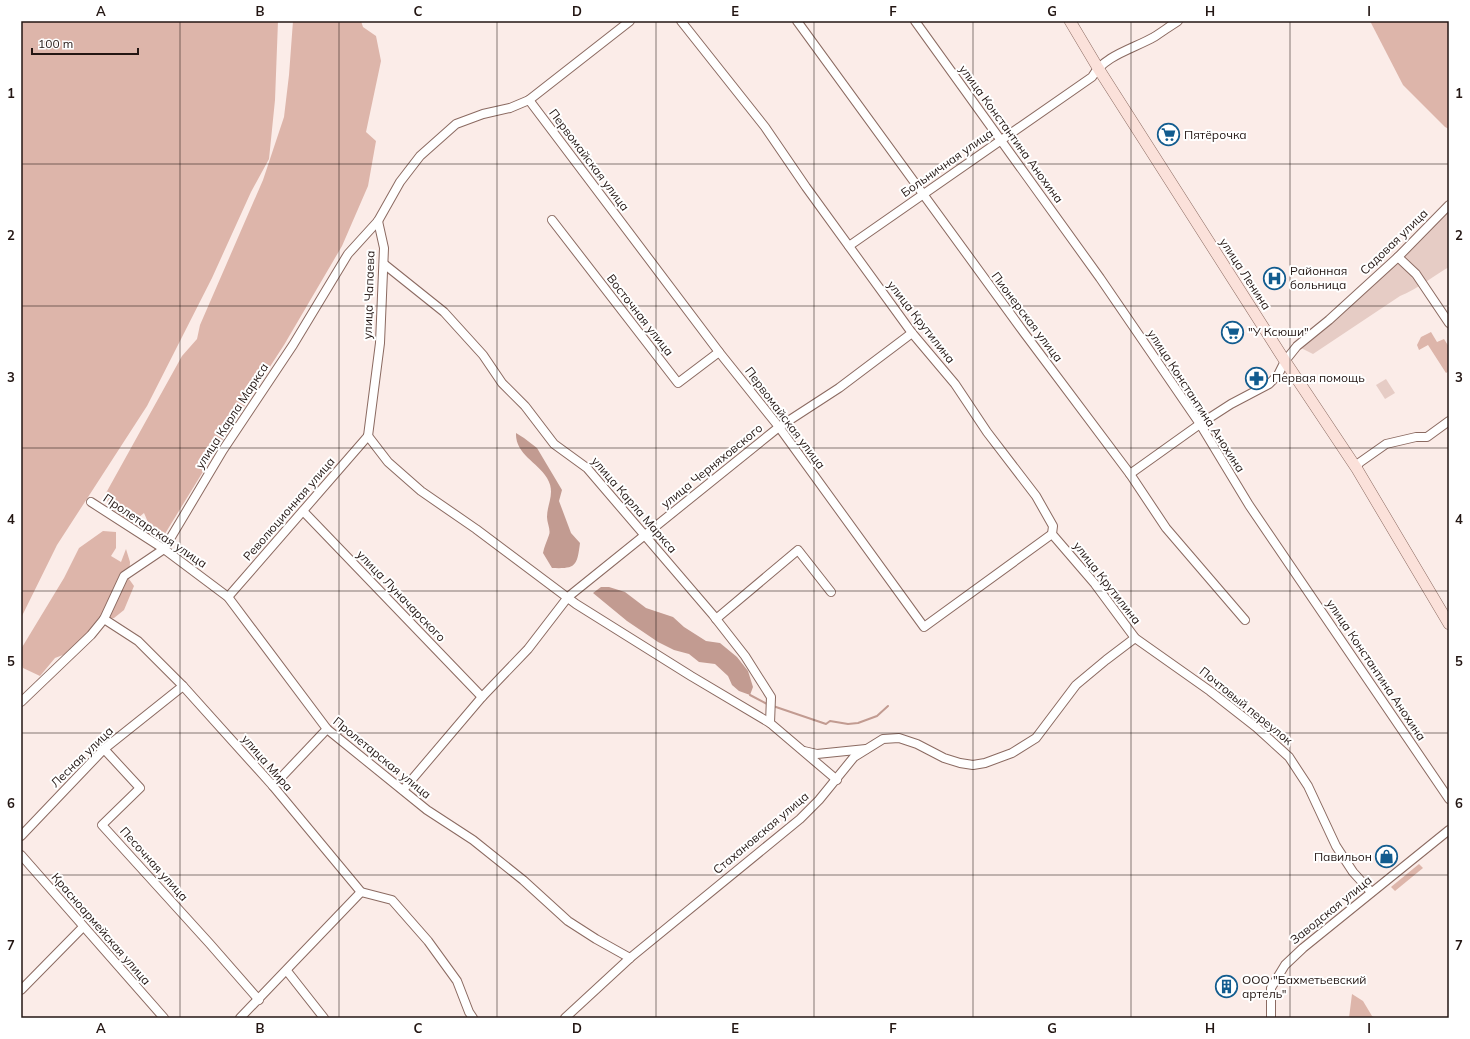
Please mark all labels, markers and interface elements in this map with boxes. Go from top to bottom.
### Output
text: A [96,3,106,19]
text: B [256,3,265,19]
text: C [414,3,423,19]
text: D [572,3,582,19]
text: E [731,3,739,19]
text: F [889,3,897,19]
text: G [1047,3,1057,19]
text: H [1205,3,1215,19]
text: I [1367,3,1371,19]
scale bar [32,30,138,56]
text: 100 m [38,36,73,51]
street label: улица Константина Анохина [956,62,1067,206]
text: 1 [7,85,15,101]
text: 1 [1455,85,1463,101]
street label: Первомайская улица [546,106,633,214]
supermarket icon: Пятёрочка [1155,122,1181,148]
street label: Больничная улица [898,125,996,200]
place label: Пятёрочка [1184,127,1247,142]
street label: Садовая улица [1357,206,1431,278]
text: 2 [7,227,15,243]
text: 2 [1455,227,1463,243]
street label: улица Ленина [1217,235,1274,312]
street label: улица Чапаева [359,250,378,340]
place label: Районная больница [1290,263,1347,292]
hospital icon: Районная больница [1261,265,1287,291]
street label: Пионерская улица [989,269,1066,365]
street label: Восточная улица [604,271,677,359]
street label: улица Крутилина [884,277,958,366]
supermarket icon: "У Ксюши" [1219,319,1245,345]
place label: "У Ксюши" [1248,324,1309,339]
street label: улица Константина Анохина [1145,326,1248,475]
street label: улица Карла Маркса [192,360,271,471]
street label: Первомайская улица [742,364,829,472]
pharmacy icon: Первая помощь [1243,365,1269,391]
text: 3 [7,369,15,385]
text: 3 [1455,369,1463,385]
place label: Первая помощь [1272,370,1365,385]
street label: улица Черняховского [658,420,765,511]
street label: улица Карла Маркса [588,453,680,556]
street label: Революционная улица [240,454,338,563]
street label: Пролетарская улица [101,490,210,571]
text: 4 [7,511,15,527]
text: 4 [1455,511,1463,527]
street label: улица Крутилина [1070,538,1144,627]
street label: улица Луначарского [354,547,449,645]
street label: улица Константина Анохина [1323,596,1429,743]
text: 5 [7,653,15,669]
text: 5 [1455,653,1463,669]
street label: Почтовый переулок [1197,663,1296,748]
street label: Пролетарская улица [330,713,434,802]
street label: Лесная улица [47,723,116,790]
street label: улица Мира [239,731,296,794]
street label: Стахановская улица [710,788,812,877]
text: 6 [7,795,15,811]
text: 6 [1455,795,1463,811]
street label: Песочная улица [117,823,192,904]
shop icon: Павильон [1374,844,1400,870]
place label: Павильон [1314,849,1372,864]
street label: Красноармейская улица [49,870,154,988]
street label: Заводская улица [1287,872,1375,947]
text: 7 [7,937,15,953]
text: 7 [1455,937,1463,953]
place label: ООО "Бахметьевский артель" [1242,972,1367,1001]
building icon: ООО "Бахметьевский артель" [1213,974,1239,1000]
text: A [96,1020,106,1036]
text: B [256,1020,265,1036]
text: C [414,1020,423,1036]
text: D [572,1020,582,1036]
text: E [731,1020,739,1036]
text: F [889,1020,897,1036]
text: G [1047,1020,1057,1036]
text: H [1205,1020,1215,1036]
text: I [1367,1020,1371,1036]

